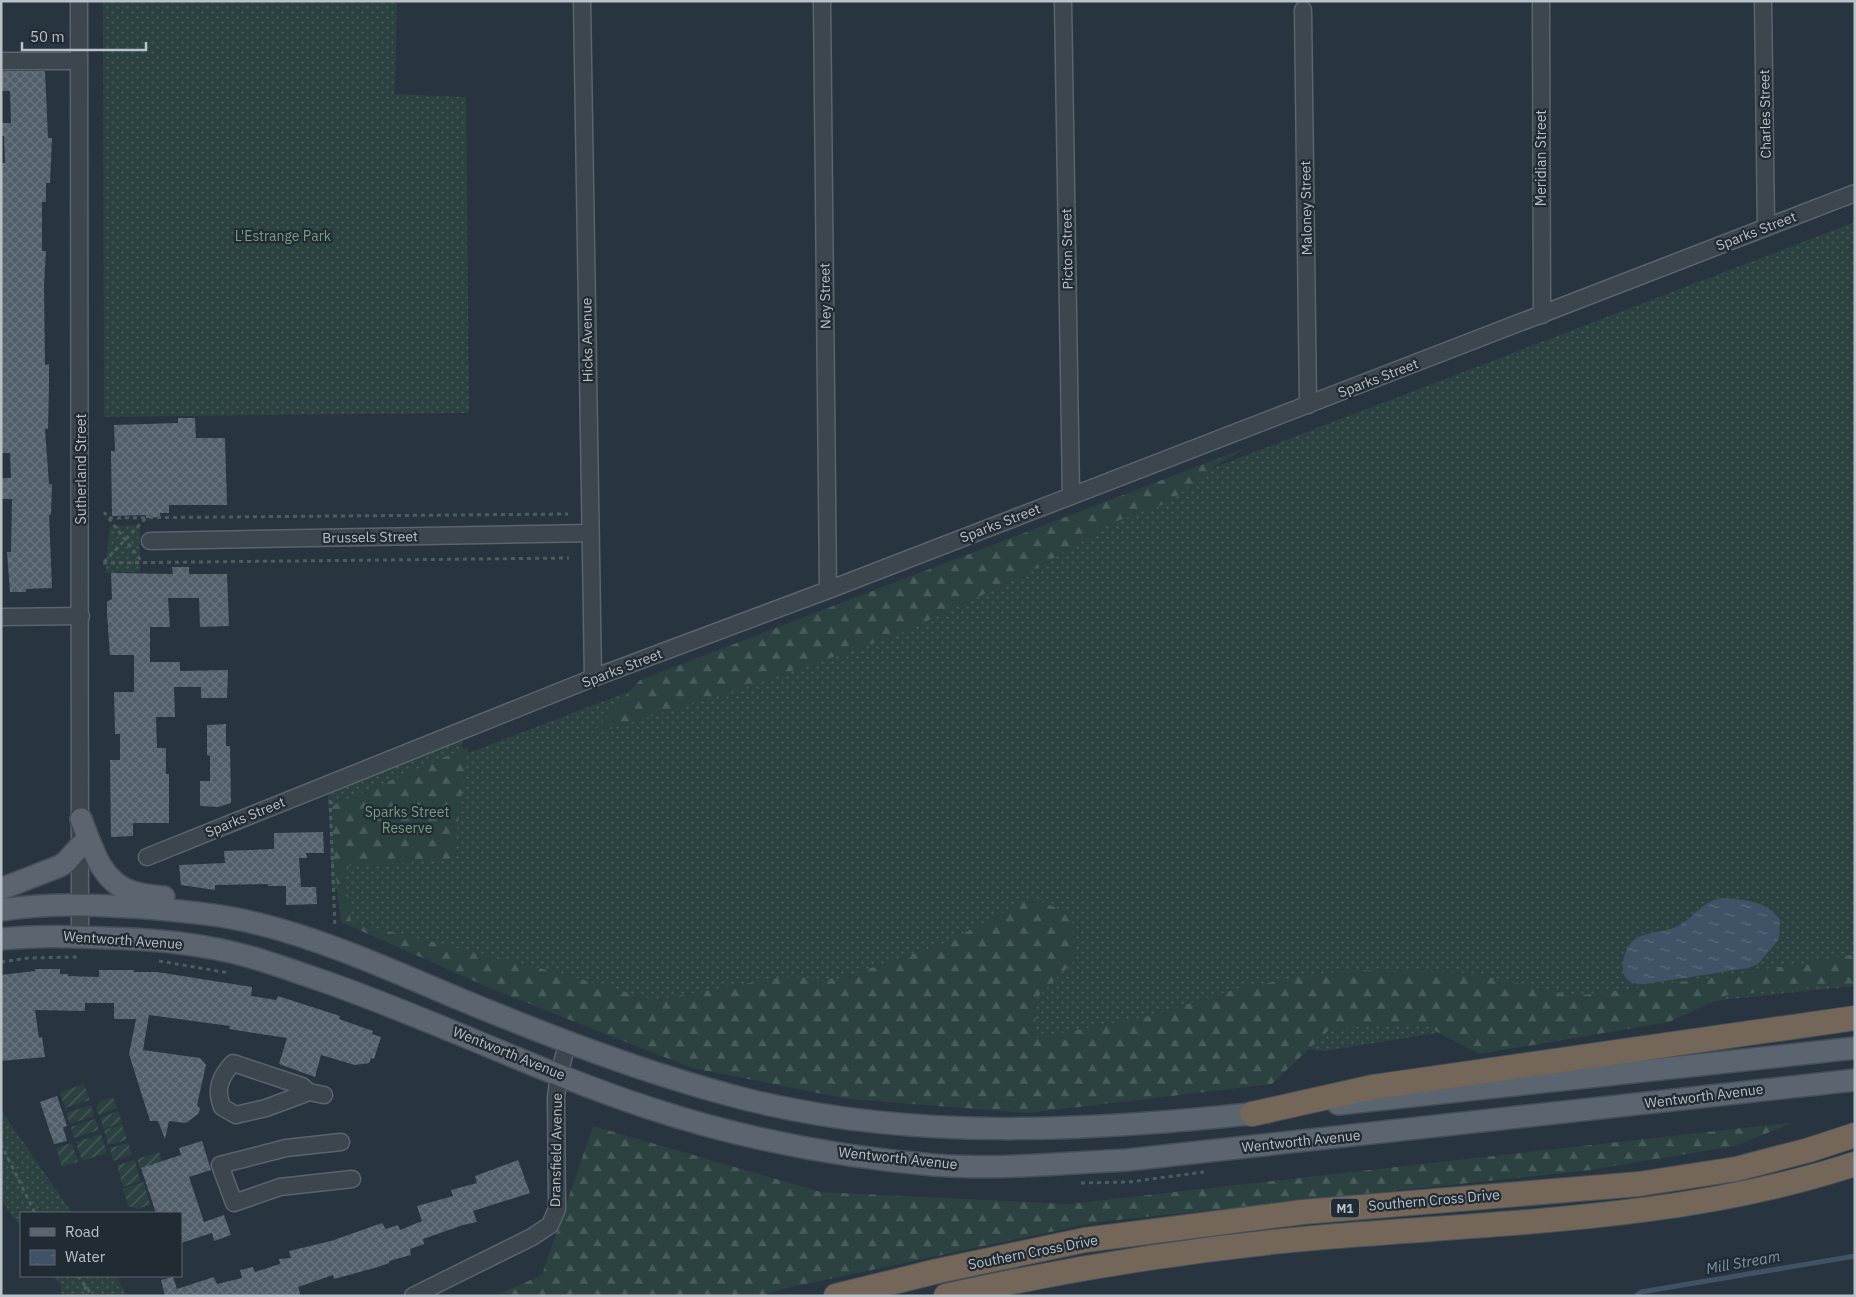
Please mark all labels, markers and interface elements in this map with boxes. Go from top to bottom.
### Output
scale bar [22,20,146,52]
text: 50 m [30,27,65,46]
street label: Charles Street [1755,69,1775,159]
street label: Meridian Street [1532,110,1550,206]
street label: Maloney Street [1296,160,1316,256]
street label: Sparks Street [1713,207,1799,255]
street label: Picton Street [1057,208,1077,290]
park label: L'Estrange Park [235,227,332,245]
street label: Ney Street [815,263,835,329]
street label: Hicks Avenue [577,297,597,382]
street label: Sparks Street [1335,354,1421,402]
street label: Sutherland Street [72,413,90,524]
street label: Sparks Street [957,499,1043,547]
street label: Brussels Street [322,527,418,547]
street label: Sparks Street [579,644,665,692]
street label: Sparks Street [202,793,288,841]
park label: Sparks Street Reserve [365,803,449,837]
street label: Wentworth Avenue [63,927,184,953]
street label: Wentworth Avenue [450,1022,568,1084]
street label: Wentworth Avenue [1644,1080,1765,1112]
street label: Dransfield Avenue [546,1092,566,1207]
street label: Wentworth Avenue [1241,1126,1362,1156]
street label: Wentworth Avenue [838,1143,959,1173]
street label: Southern Cross Drive [1368,1185,1501,1215]
road number: M1 [1331,1198,1359,1218]
legend [20,1212,182,1277]
text: Road [65,1222,100,1241]
street label: Southern Cross Drive [967,1231,1100,1273]
water label: Mill Stream [1704,1246,1782,1278]
text: Water [65,1247,106,1266]

